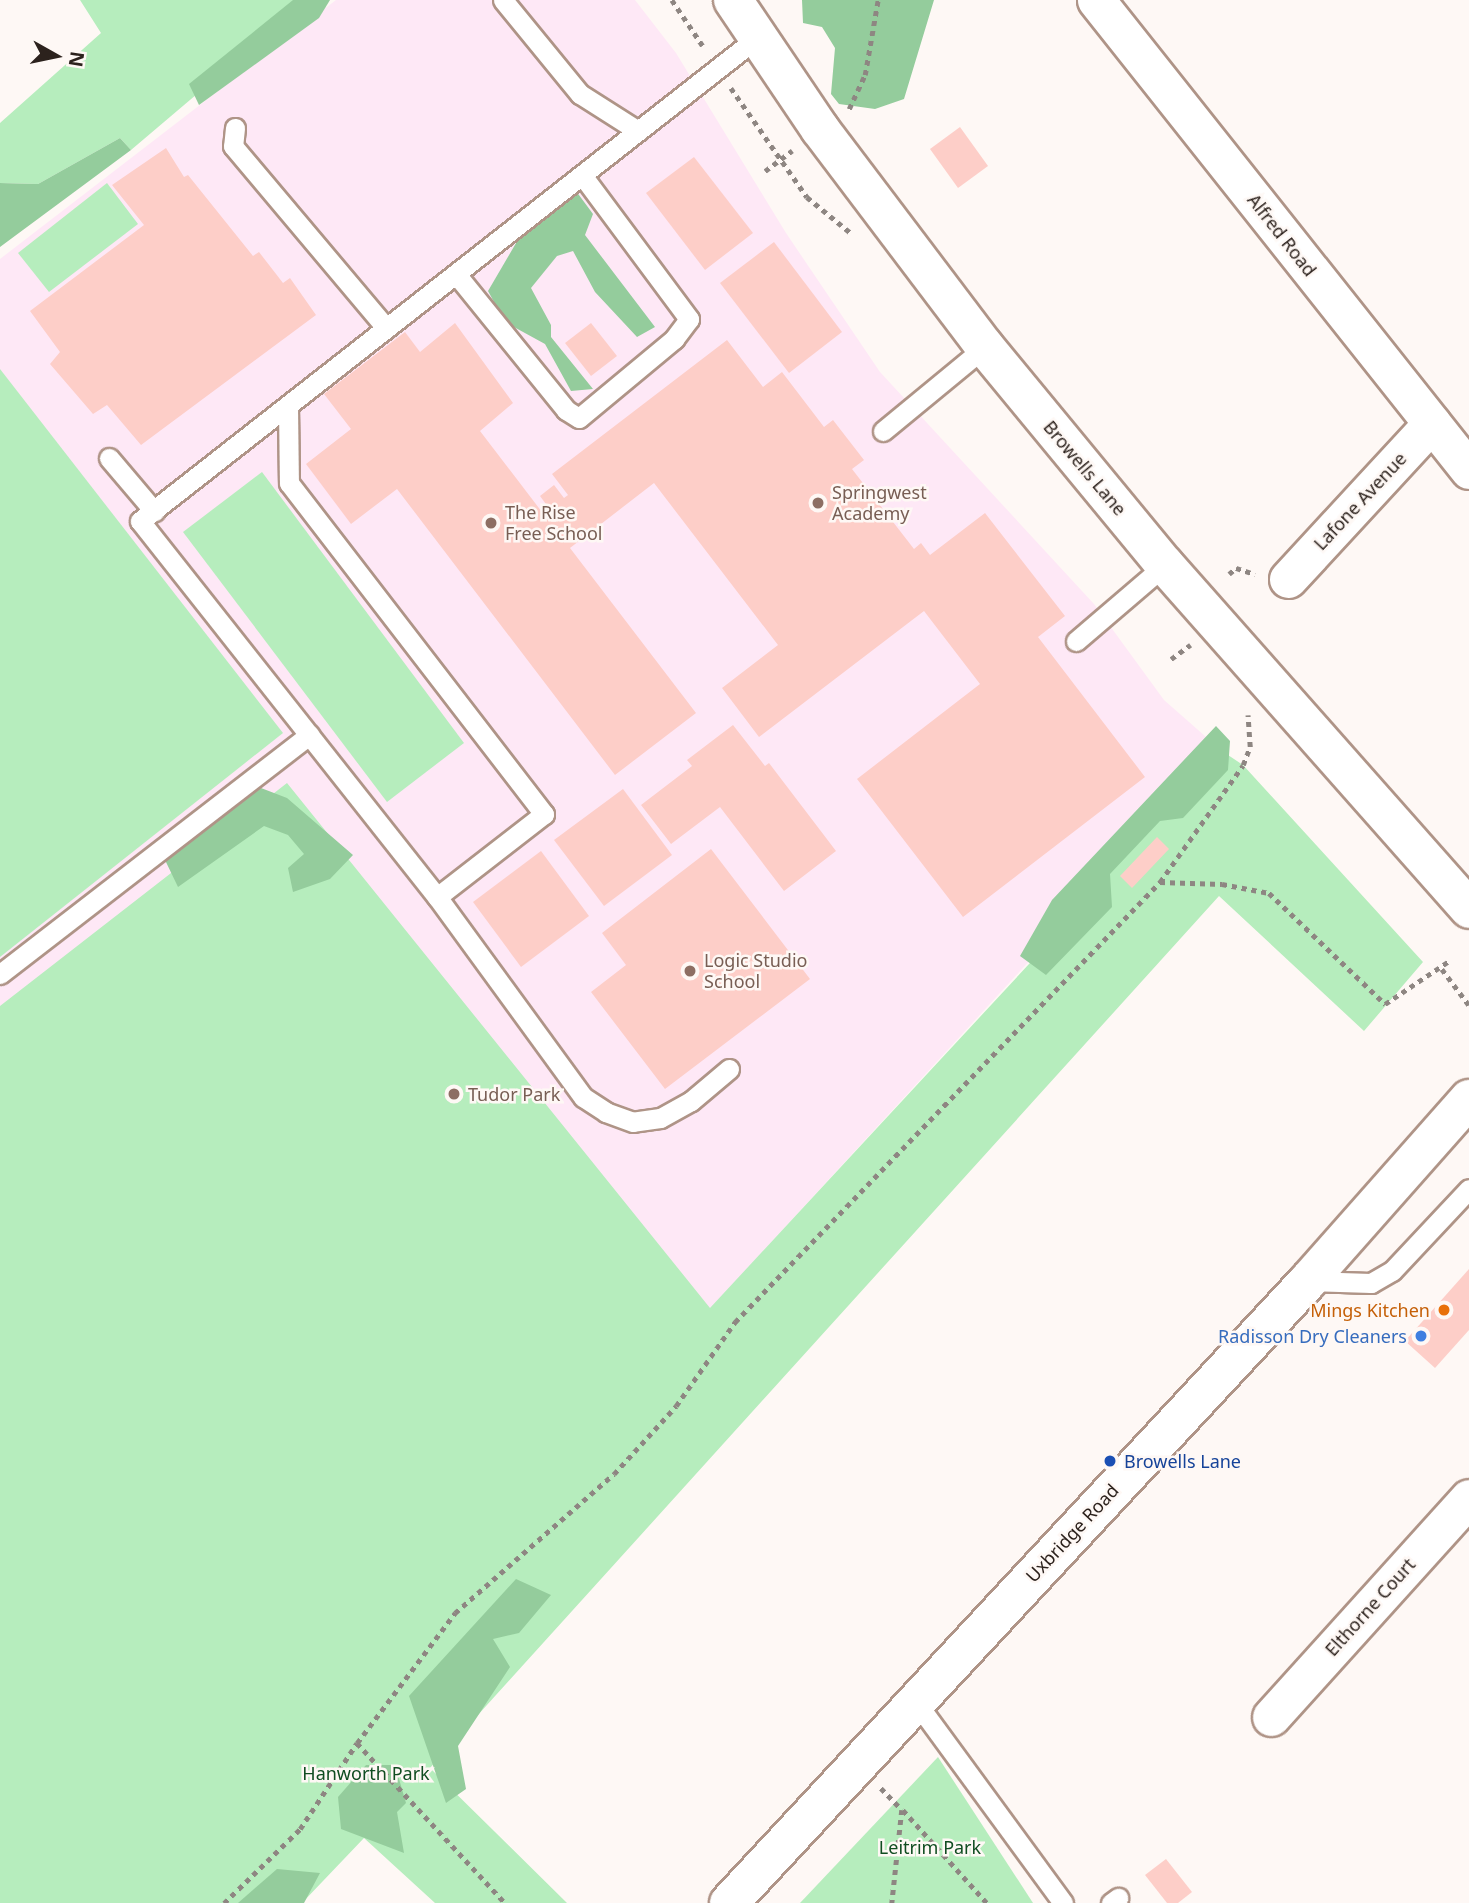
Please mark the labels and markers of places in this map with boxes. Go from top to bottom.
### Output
place label: Springwest Academy [832,482,927,524]
marker: Springwest Academy [810,495,826,511]
place label: The Rise Free School [505,502,602,544]
marker: The Rise Free School [483,515,499,531]
place label: Logic Studio School [704,950,807,992]
marker: Logic Studio School [682,963,698,979]
place label: Tudor Park [468,1083,560,1105]
marker: Tudor Park [446,1086,462,1102]
place label: Mings Kitchen [1310,1299,1430,1321]
marker: Mings Kitchen [1436,1302,1452,1318]
place label: Radisson Dry Cleaners [1218,1325,1407,1347]
marker: Radisson Dry Cleaners [1413,1328,1429,1344]
place label: Browells Lane [1124,1450,1241,1472]
marker: Browells Lane [1102,1453,1118,1469]

